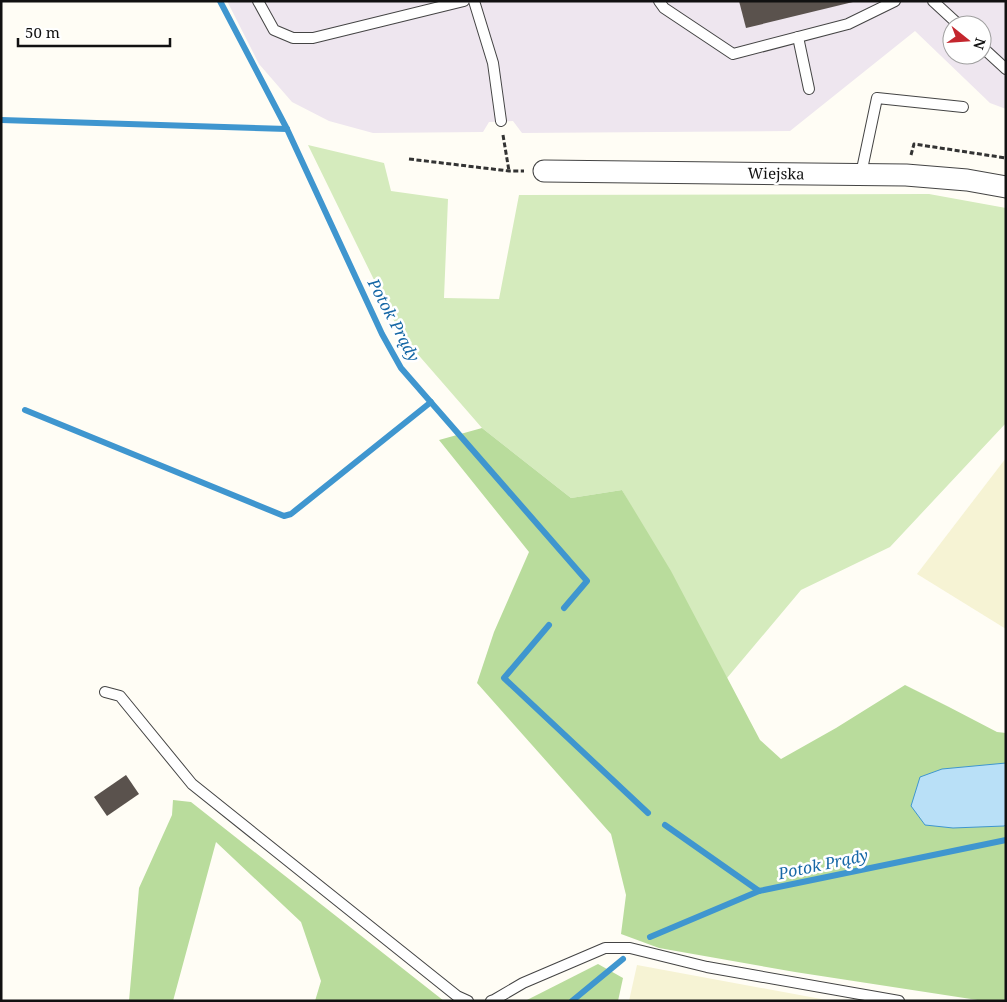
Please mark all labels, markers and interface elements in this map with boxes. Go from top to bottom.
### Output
scale bar [18,15,170,47]
north arrow [942,15,992,65]
text: 50 m [25,22,60,42]
text: N [969,36,991,52]
street label: Wiejska [747,163,805,183]
water label: Potok Prądy [362,274,425,366]
water label: Potok Prądy [775,844,870,884]

